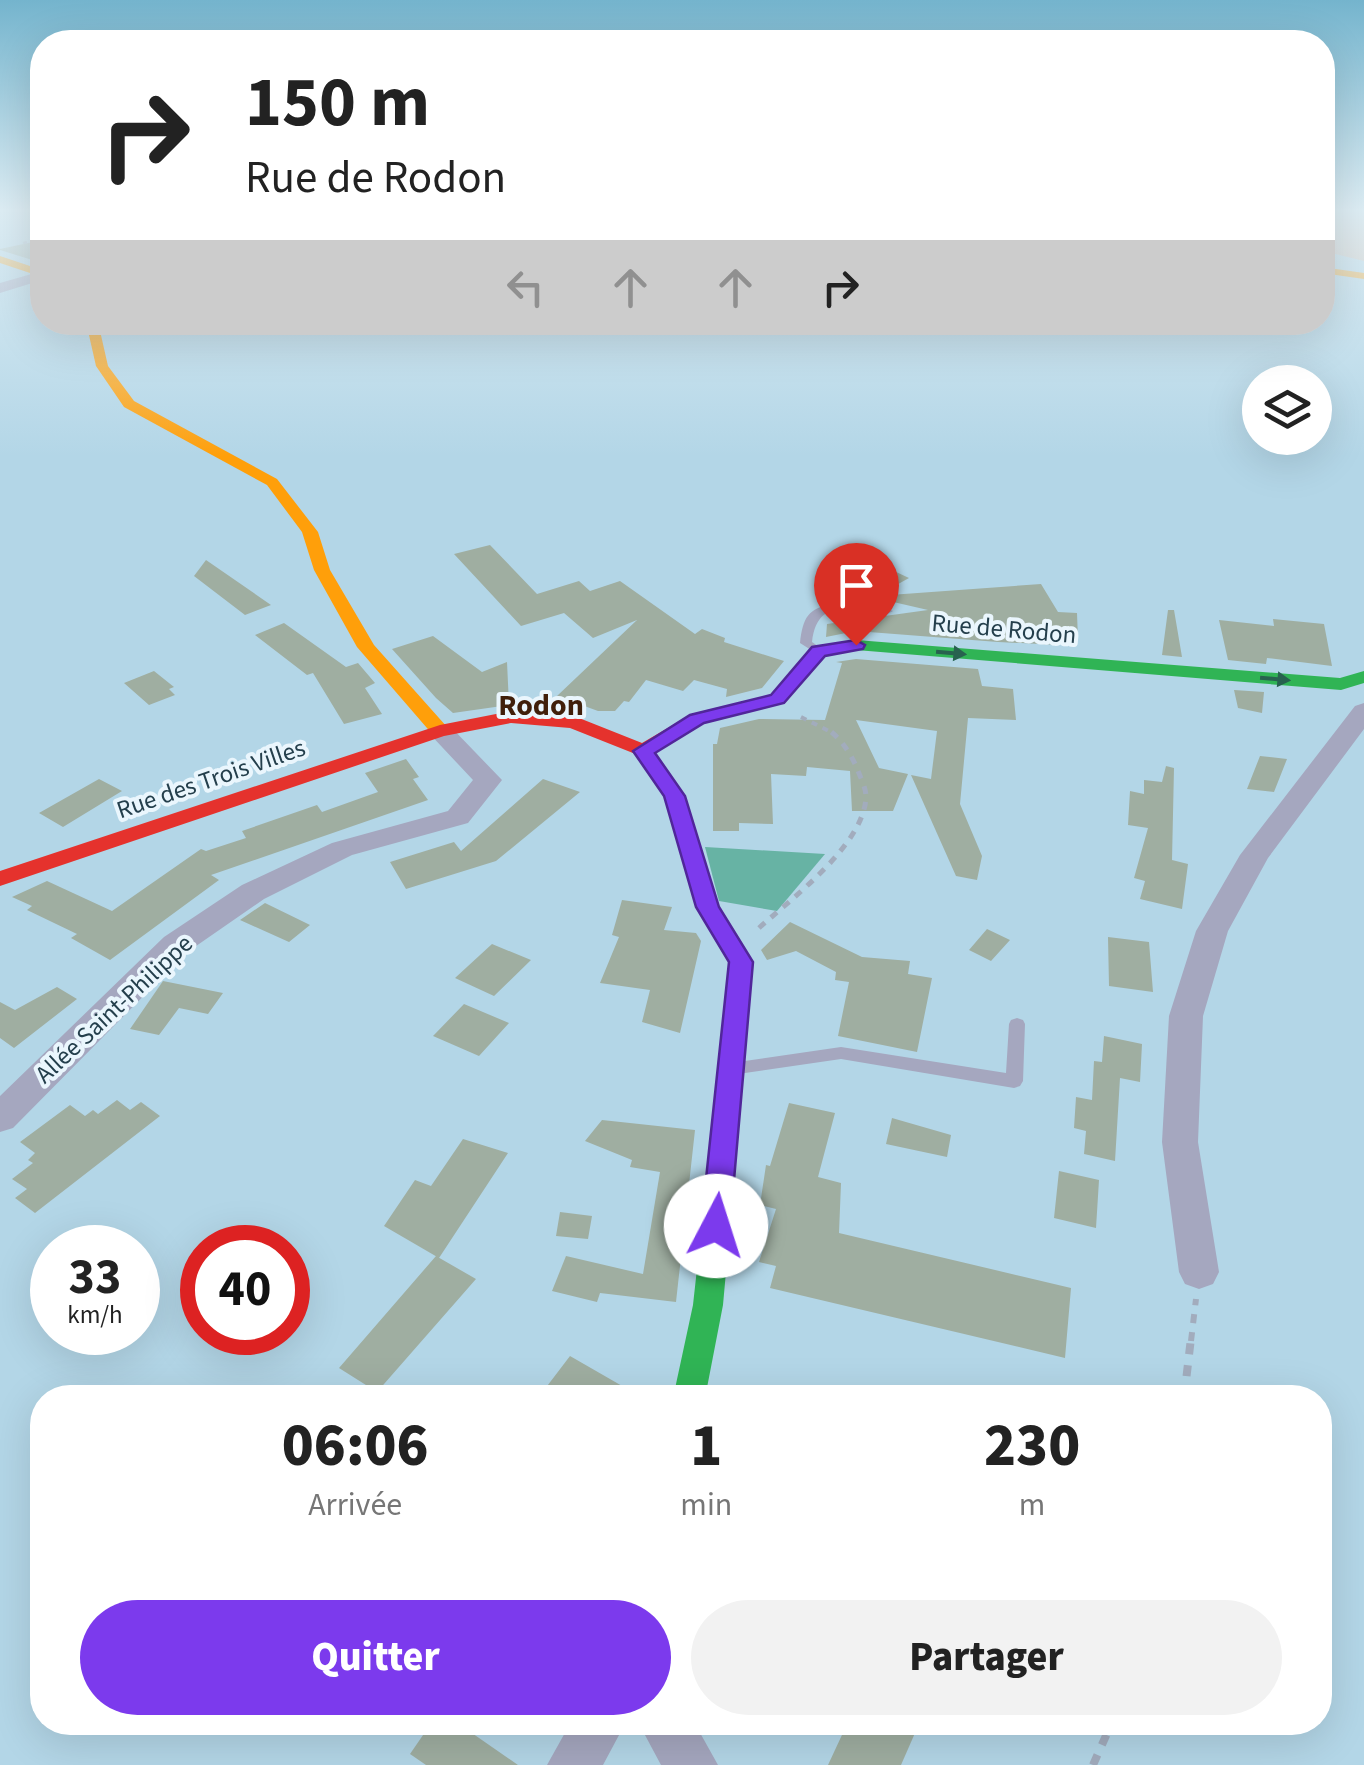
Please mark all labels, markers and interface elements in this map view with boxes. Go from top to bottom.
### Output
text: 150 m [245,53,430,153]
icon: right [80,70,210,200]
text: Rue de Rodon [245,146,506,210]
icon: left [498,260,553,315]
icon: ahead [603,260,658,315]
icon: ahead [708,260,763,315]
icon: right [813,260,868,315]
map controls [1242,365,1332,455]
button: layers [1242,365,1332,455]
pin [814,543,899,646]
icon: arrive [829,558,884,613]
street label: Rue de Rodon [930,605,1078,653]
one-way arrow [935,645,967,661]
one-way arrow [1259,671,1291,687]
district label: Rodon [498,684,584,727]
street label: Rue des Trois Villes [112,730,310,828]
street label: Allée Saint-Philippe [27,926,201,1092]
position arrow [664,1174,768,1278]
speed limit sign: 40 [180,1225,310,1355]
text: 33 [69,1242,121,1313]
text: km/h [67,1297,123,1333]
text: 06:06 [282,1404,429,1489]
text: 1 [690,1404,722,1489]
text: 230 [984,1404,1080,1489]
text: Arrivée [308,1482,402,1528]
text: min [680,1482,732,1528]
text: m [1019,1482,1045,1528]
button: Quitter [80,1600,671,1715]
button: Partager [691,1600,1282,1715]

